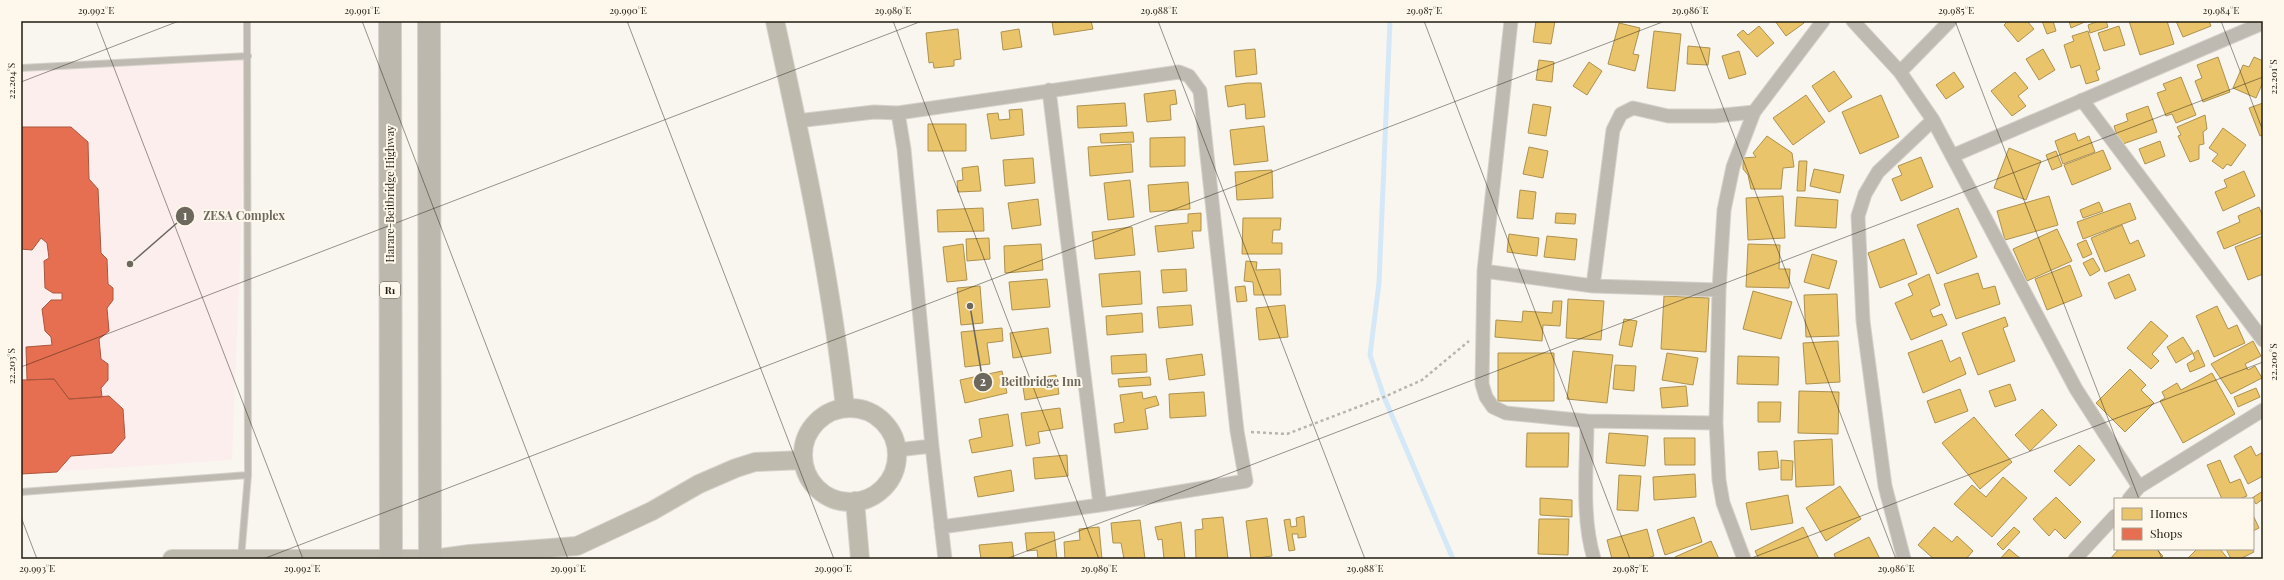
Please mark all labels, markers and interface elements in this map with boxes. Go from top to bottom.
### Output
text: 29.992°E [78,3,114,17]
text: 29.991°E [344,3,380,17]
text: 29.990°E [609,3,647,17]
text: 29.989°E [875,3,911,17]
text: 29.988°E [1140,3,1178,17]
text: 29.987°E [1406,3,1442,17]
text: 29.986°E [1671,3,1709,17]
text: 29.985°E [1938,3,1974,17]
text: 29.984°E [2203,3,2239,17]
text: 22.201°S [2266,59,2280,95]
text: 22.204°S [4,63,18,99]
street label: Harare-Beitbridge Highway [382,125,397,263]
callout: ZESA Complex [175,204,293,228]
text: 1 [183,207,188,223]
text: ZESA Complex [203,207,285,223]
road number: R1 [380,282,400,298]
text: 22.200°S [2266,343,2280,381]
text: 22.203°S [4,348,18,384]
callout: Beitbridge Inn [973,370,1089,394]
text: 2 [980,373,986,389]
text: Beitbridge Inn [1001,373,1082,389]
legend [2114,498,2254,550]
text: Homes [2150,505,2188,521]
text: Shops [2150,525,2182,541]
text: 29.993°E [19,561,55,575]
text: 29.992°E [284,561,320,575]
text: 29.991°E [550,561,586,575]
text: 29.990°E [814,561,852,575]
text: 29.989°E [1081,561,1117,575]
text: 29.988°E [1346,561,1384,575]
text: 29.987°E [1612,561,1648,575]
text: 29.986°E [1877,561,1915,575]

